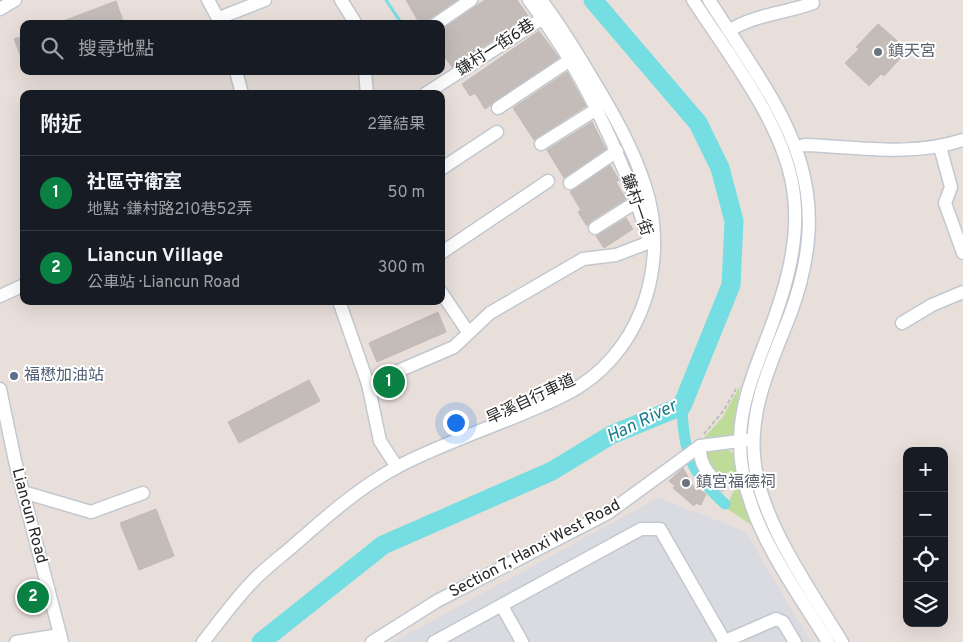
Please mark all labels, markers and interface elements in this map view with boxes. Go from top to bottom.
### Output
street label: 鎌村一街6巷 [453,15,539,81]
search box [20,20,445,75]
icon: search [38,34,66,62]
text: 搜尋地點 [78,38,154,62]
place label: 鎮天宮 [888,42,936,62]
marker: 鎮天宮 [872,46,884,58]
text: 附近 [40,112,82,139]
text: 2筆結果 [367,115,425,135]
text: 社區守衛室 [87,171,182,195]
street label: 鐮村一街 [616,171,656,239]
text: 1 [53,183,59,203]
text: 50 m [388,183,425,203]
text: 地點 · 鎌村路210巷52弄 [87,200,252,220]
text: Liancun Village [87,244,223,268]
text: 2 [51,258,61,278]
text: 300 m [378,258,425,278]
text: 公車站 · Liancun Road [87,273,240,293]
pin: 1 [373,363,405,401]
place label: 福懋加油站 [24,366,104,386]
marker: 福懋加油站 [8,370,20,382]
street label: 旱溪自行車道 [483,371,579,429]
water label: Han River [603,394,683,449]
your location [443,410,469,436]
map controls [903,447,948,627]
button: + [903,447,948,492]
street label: Liancun Road [7,466,51,566]
place label: 鎮宮福德祠 [696,473,776,493]
marker: 鎮宮福德祠 [680,477,692,489]
button: − [903,492,948,537]
street label: Section 7, Hanxi West Road [446,495,624,603]
button: locate [903,537,948,582]
pin: 2 [17,578,49,616]
button: layers [903,582,948,627]

